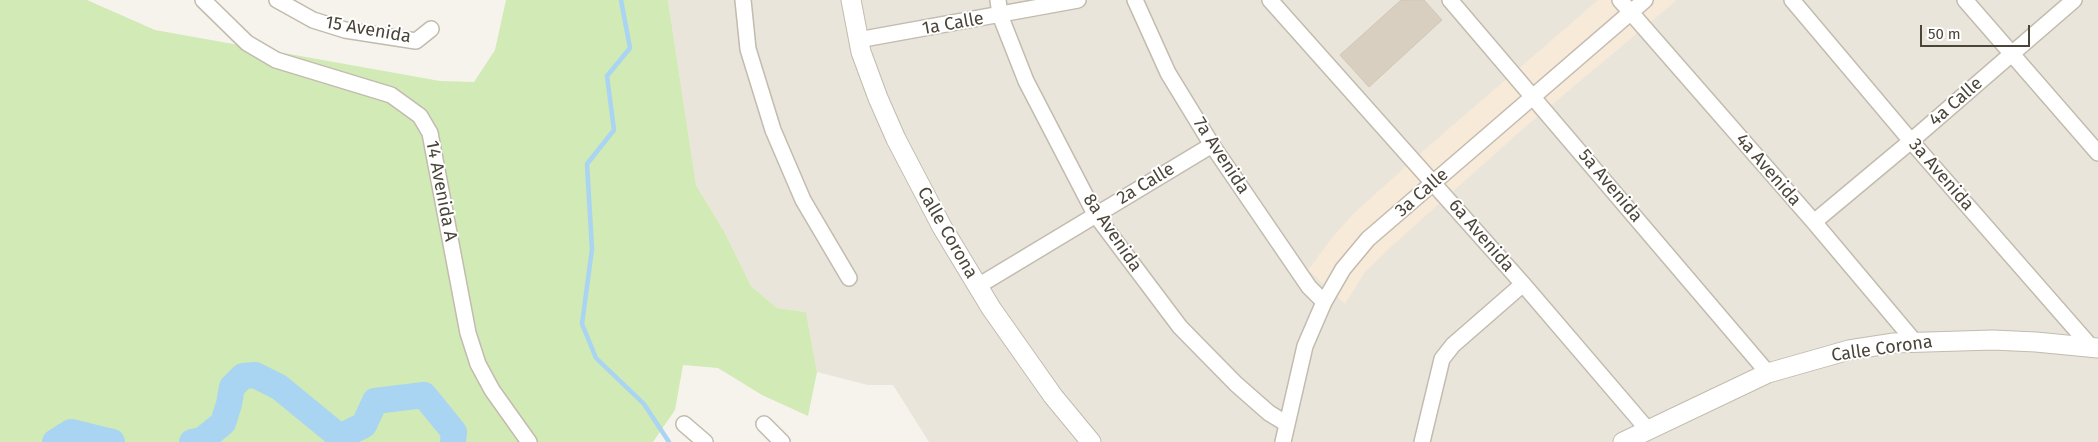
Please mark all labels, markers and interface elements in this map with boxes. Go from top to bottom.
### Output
street label: 1a Calle [921,8,985,40]
street label: 15 Avenida [323,12,413,48]
scale bar [1923,15,2033,47]
text: 50 m [1928,25,1961,43]
street label: 4a Calle [1925,73,1987,131]
street label: 7a Avenida [1188,114,1254,198]
street label: 4a Avenida [1731,129,1805,211]
street label: 3a Avenida [1904,134,1978,216]
street label: 14 Avenida A [421,139,461,243]
street label: 5a Avenida [1573,145,1647,227]
street label: 2a Calle [1113,159,1179,209]
street label: 3a Calle [1391,164,1453,222]
street label: Calle Corona [912,183,982,283]
street label: 8a Avenida [1078,190,1146,276]
street label: 6a Avenida [1444,195,1518,277]
street label: Calle Corona [1830,331,1934,367]

